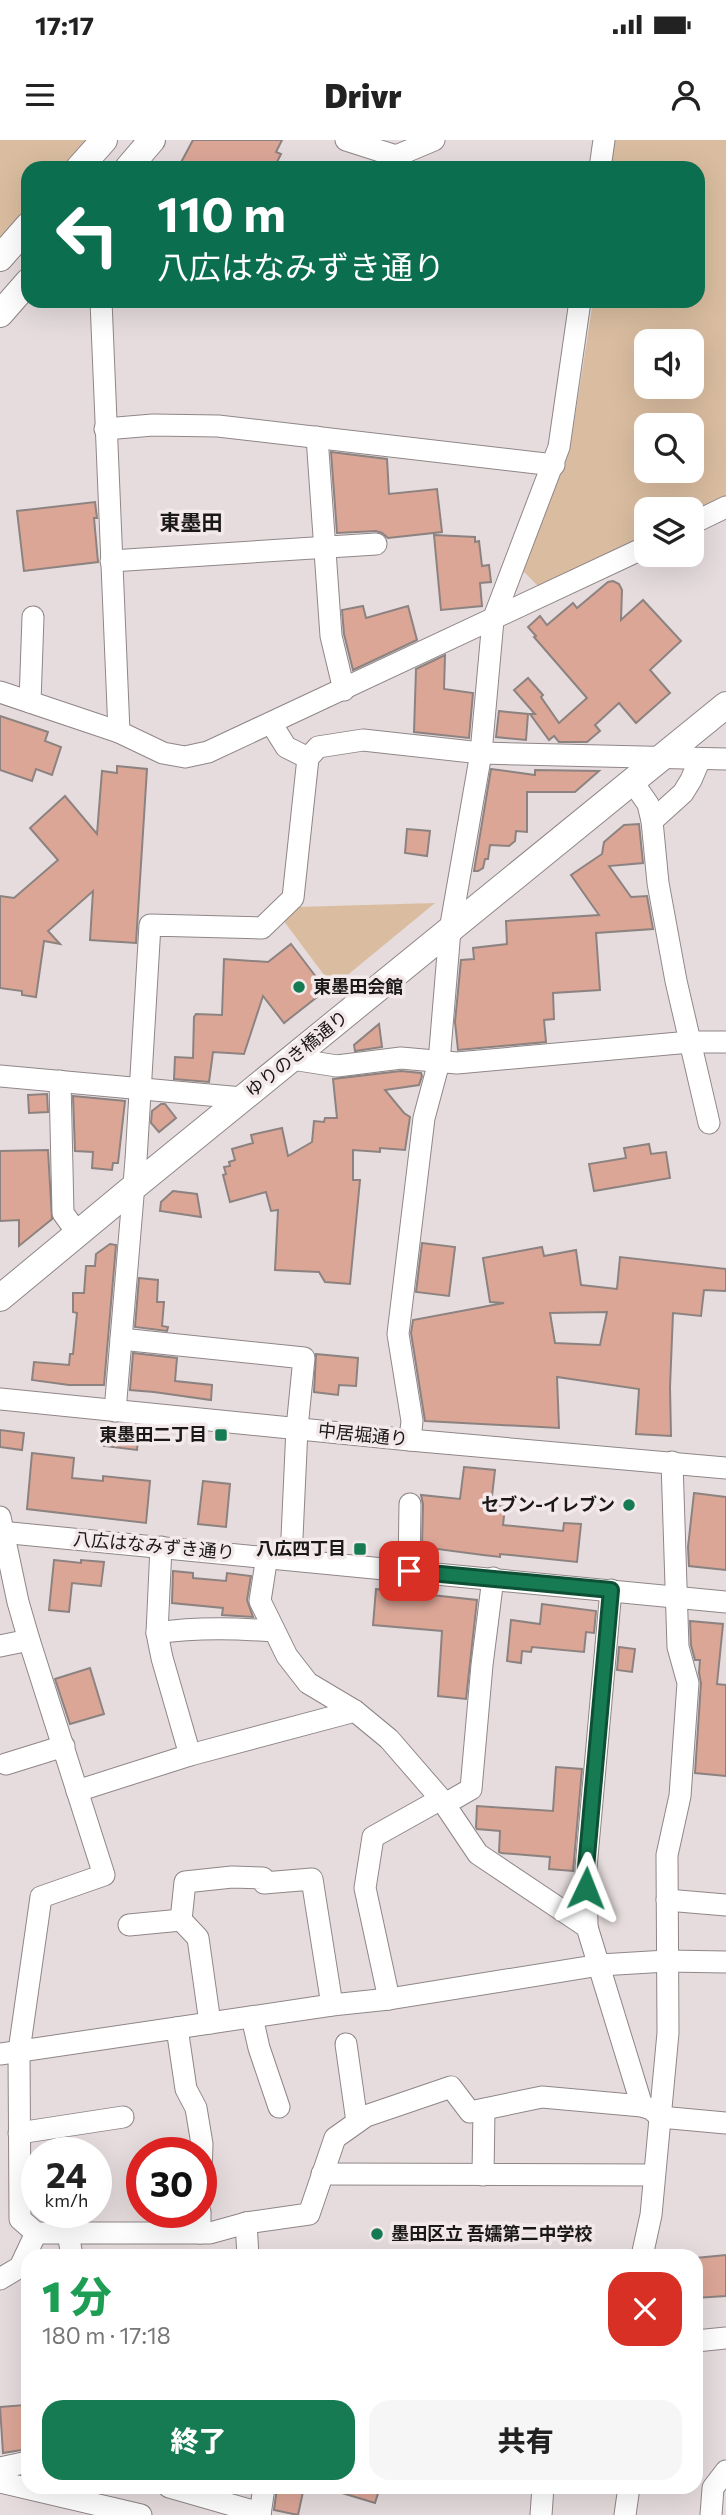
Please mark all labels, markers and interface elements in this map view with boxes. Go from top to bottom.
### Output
text: 17:17 [35,9,94,40]
text: Drivr [324,75,402,115]
icon: menu [21,76,59,114]
icon: person [667,76,705,114]
text: 110 m [157,182,286,242]
icon: left [42,189,133,280]
text: 八広はなみずき通り [157,246,445,286]
map controls [634,329,704,567]
button: sound [634,329,704,399]
button: search [634,413,704,483]
button: layers [634,497,704,567]
district label: 東墨田 [160,509,223,534]
place label: 東墨田会館 [313,975,403,997]
marker: 東墨田会館 [291,979,307,995]
street label: ゆりのき橋通り [241,1005,352,1101]
street label: 中居堀通り [317,1418,409,1450]
place label: 東墨田二丁目 [99,1423,207,1445]
marker: 東墨田二丁目 [213,1427,229,1443]
place label: セブン-イレブン [481,1493,615,1515]
marker: セブン-イレブン [621,1497,637,1513]
street label: 八広はなみずき通り [72,1527,236,1563]
place label: 八広四丁目 [256,1537,346,1559]
marker: 八広四丁目 [352,1541,368,1557]
pin [379,1541,439,1601]
icon: arrive [390,1552,428,1590]
position arrow [549,1851,623,1925]
speed limit sign: 30 [126,2137,217,2228]
text: 24 [46,2152,87,2195]
text: km/h [45,2189,88,2211]
place label: 墨田区立 吾嬬第二中学校 [391,2222,592,2244]
marker: 墨田区立 吾嬬第二中学校 [369,2226,385,2242]
text: 1 分 [42,2269,112,2321]
button: close [608,2272,682,2346]
text: 180 m · 17:18 [42,2321,171,2349]
button: 終了 [42,2400,355,2480]
button: 共有 [369,2400,682,2480]

